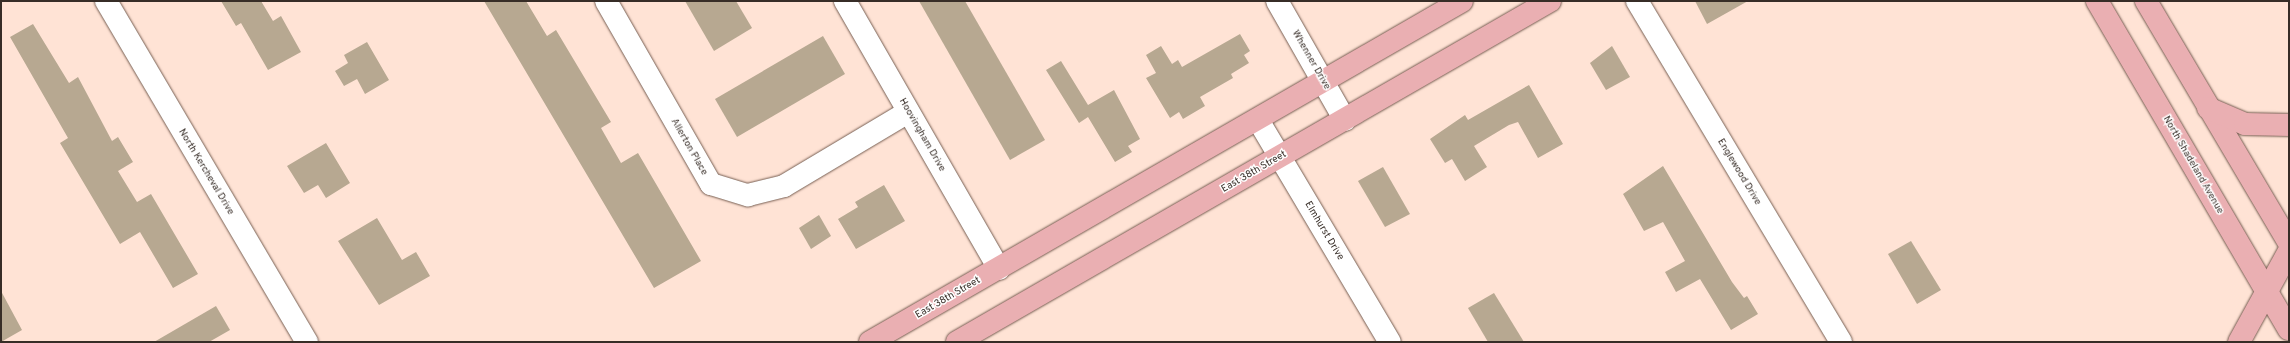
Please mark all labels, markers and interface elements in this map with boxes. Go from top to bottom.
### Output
street label: Whenner Drive [1289,28,1333,92]
street label: Hoovingham Drive [896,96,948,174]
street label: North Shadeland Avenue [2160,114,2226,216]
street label: Allerton Place [668,116,710,178]
street label: North Kercheval Drive [175,127,237,217]
street label: Englewood Drive [1714,137,1764,207]
street label: East 38th Street [1219,149,1289,195]
street label: Elmhurst Drive [1302,199,1346,263]
street label: East 38th Street [913,275,983,321]

